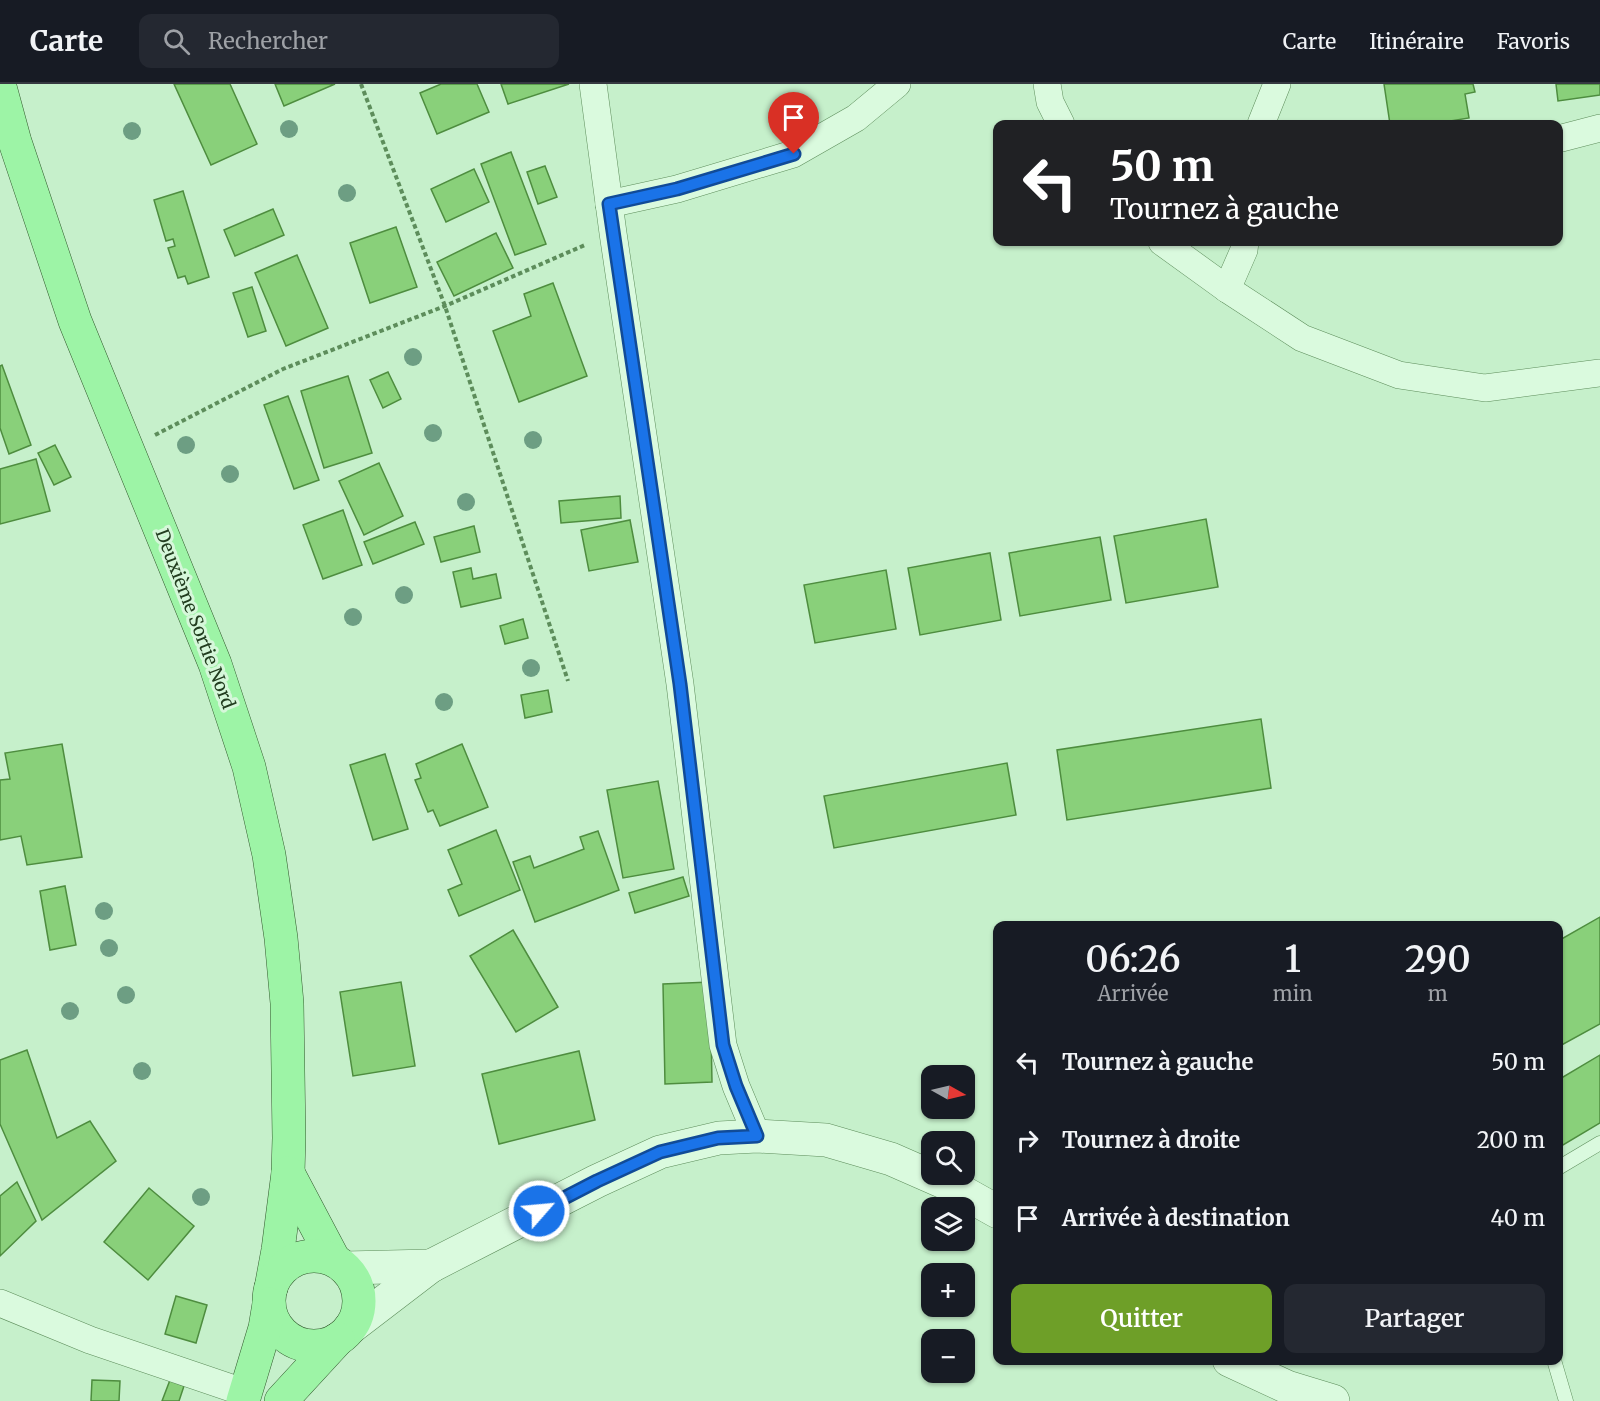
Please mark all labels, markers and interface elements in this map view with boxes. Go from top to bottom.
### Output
search box [139,14,559,68]
text: Carte [30,23,103,59]
icon: search [160,25,193,58]
text: Rechercher [208,27,328,55]
text: Carte [1283,28,1336,55]
text: Itinéraire [1369,28,1464,55]
text: Favoris [1497,28,1570,55]
pin [768,92,819,154]
icon: arrive [777,101,810,134]
text: 50 m [1110,140,1214,192]
icon: left [1011,144,1089,222]
text: Tournez à gauche [1110,192,1339,226]
street label: Deuxième Sortie Nord [151,526,240,712]
text: 06:26 [1085,937,1181,982]
text: 1 [1284,937,1301,982]
text: 290 [1405,937,1471,982]
text: Arrivée [1097,981,1168,1006]
text: min [1273,981,1312,1006]
text: m [1428,981,1448,1006]
icon: left [1011,1046,1044,1079]
text: Tournez à gauche [1062,1048,1253,1076]
text: 50 m [1491,1048,1545,1076]
north arrow [921,1065,975,1119]
map controls [921,1065,975,1383]
icon: right [1011,1124,1044,1157]
text: Tournez à droite [1062,1126,1240,1154]
text: 200 m [1477,1126,1545,1154]
button: search [921,1131,975,1185]
position arrow [507,1179,571,1243]
button: layers [921,1197,975,1251]
icon: arrive [1011,1202,1044,1235]
text: Arrivée à destination [1062,1204,1290,1232]
text: 40 m [1490,1204,1545,1232]
button: + [921,1263,975,1317]
button: Quitter [1011,1284,1272,1353]
button: Partager [1284,1284,1545,1353]
button: − [921,1329,975,1383]

